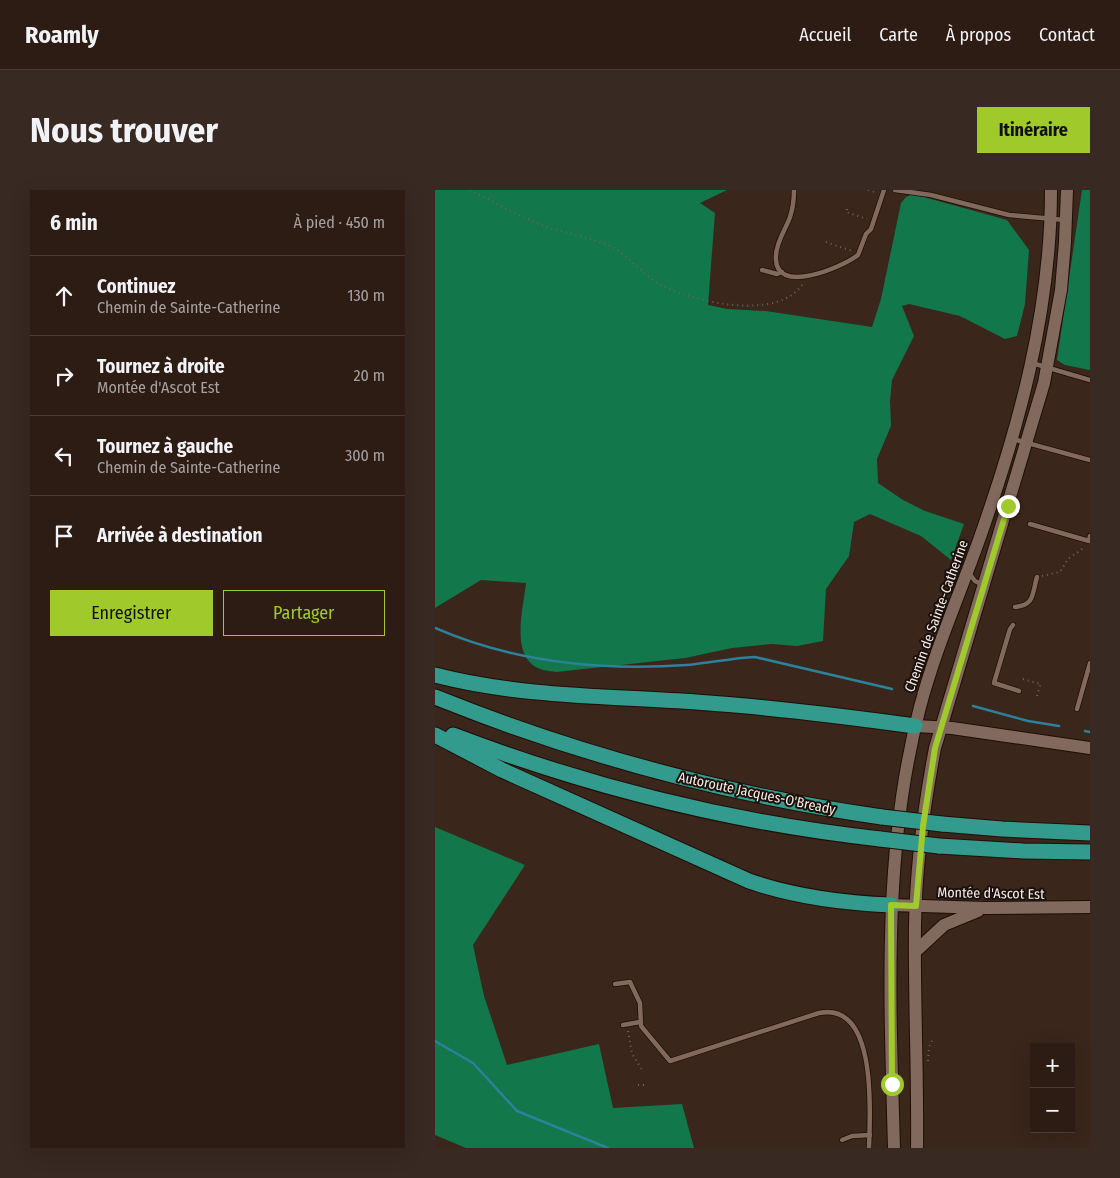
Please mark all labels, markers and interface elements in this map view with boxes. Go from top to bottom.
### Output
text: Roamly [25,21,99,49]
text: Accueil [799,24,851,46]
text: Carte [879,24,918,46]
text: À propos [946,24,1011,46]
text: Contact [1039,24,1095,46]
button: Itinéraire [977,107,1090,153]
text: Nous trouver [30,109,218,151]
text: 6 min [50,210,98,236]
text: À pied · 450 m [294,213,385,232]
text: Continuez [97,275,176,298]
icon: ahead [50,282,78,310]
text: 130 m [347,286,385,305]
text: Chemin de Sainte-Catherine [97,298,280,317]
text: Tournez à droite [97,355,225,378]
icon: right [50,362,78,390]
text: 20 m [354,366,385,385]
text: Montée d'Ascot Est [97,378,220,397]
text: Tournez à gauche [97,435,233,458]
icon: left [50,442,78,470]
text: 300 m [345,446,385,465]
text: Chemin de Sainte-Catherine [97,458,280,477]
route end [997,495,1020,518]
icon: arrive [50,522,78,550]
text: Arrivée à destination [97,524,263,547]
street label: Chemin de Sainte-Catherine [901,538,972,694]
button: Enregistrer [50,590,213,636]
button: Partager [223,590,385,636]
street label: Autoroute Jacques-O'Bready [677,768,838,819]
street label: Montée d'Ascot Est [937,884,1045,903]
map controls [1030,1043,1075,1133]
button: + [1030,1043,1075,1088]
route start [881,1073,904,1096]
button: − [1030,1088,1075,1133]

